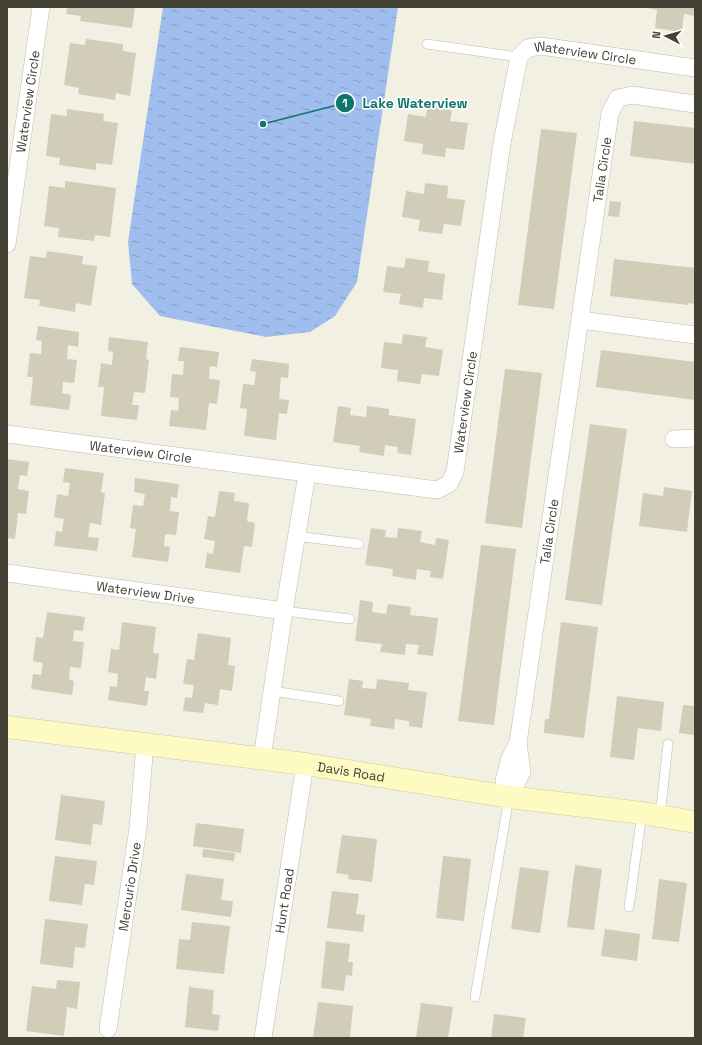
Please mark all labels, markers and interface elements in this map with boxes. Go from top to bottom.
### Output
north arrow [646,16,686,56]
text: N [649,31,663,39]
street label: Waterview Circle [533,37,637,68]
street label: Waterview Circle [12,49,43,154]
callout: Lake Waterview [335,90,476,116]
text: Lake Waterview [363,94,467,112]
text: 1 [342,95,348,111]
street label: Talia Circle [589,136,615,203]
street label: Waterview Circle [449,350,481,454]
street label: Waterview Circle [89,436,193,467]
street label: Talia Circle [536,498,562,566]
street label: Waterview Drive [95,577,196,607]
street label: Davis Road [316,758,386,785]
street label: Mercurio Drive [114,841,144,932]
street label: Hunt Road [271,867,297,934]

